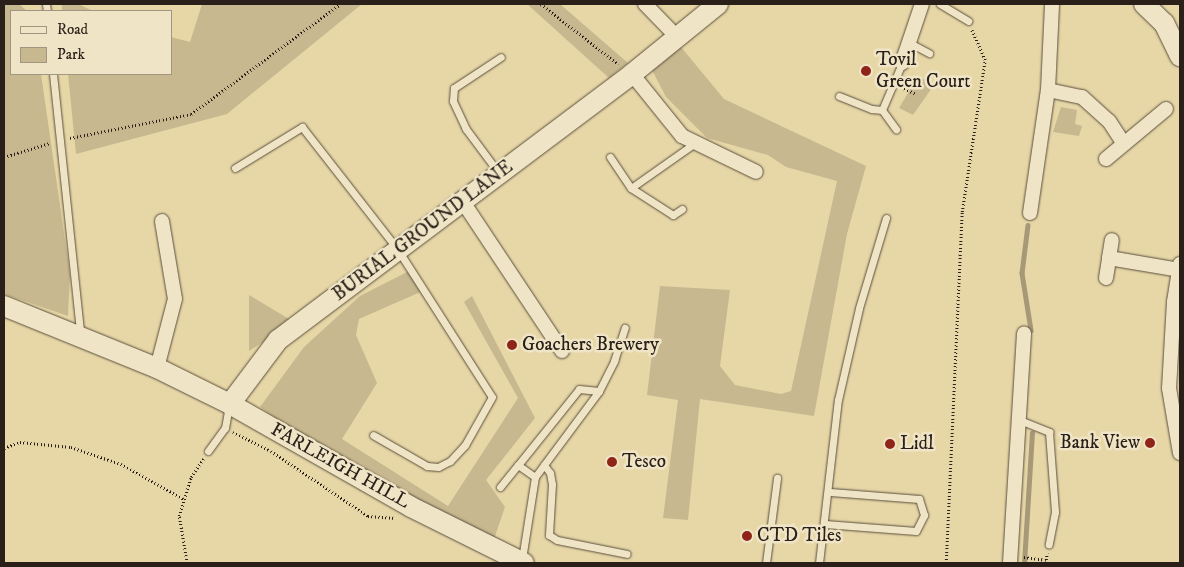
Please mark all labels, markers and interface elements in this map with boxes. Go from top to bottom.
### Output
legend [10,10,172,75]
text: Road [57,20,88,39]
text: Park [57,45,85,64]
place label: Tovil Green Court [876,49,970,93]
marker: Tovil Green Court [860,65,872,77]
street label: BURIAL GROUND LANE [328,156,518,306]
place label: Goachers Brewery [522,334,659,356]
marker: Goachers Brewery [506,339,518,351]
street label: FARLEIGH HILL [267,418,413,514]
place label: Bank View [1060,432,1140,454]
place label: Lidl [900,433,934,455]
marker: Bank View [1144,437,1156,449]
marker: Lidl [884,438,896,450]
place label: Tesco [622,451,666,473]
marker: Tesco [606,456,618,468]
place label: CTD Tiles [757,525,841,547]
marker: CTD Tiles [741,530,753,542]

